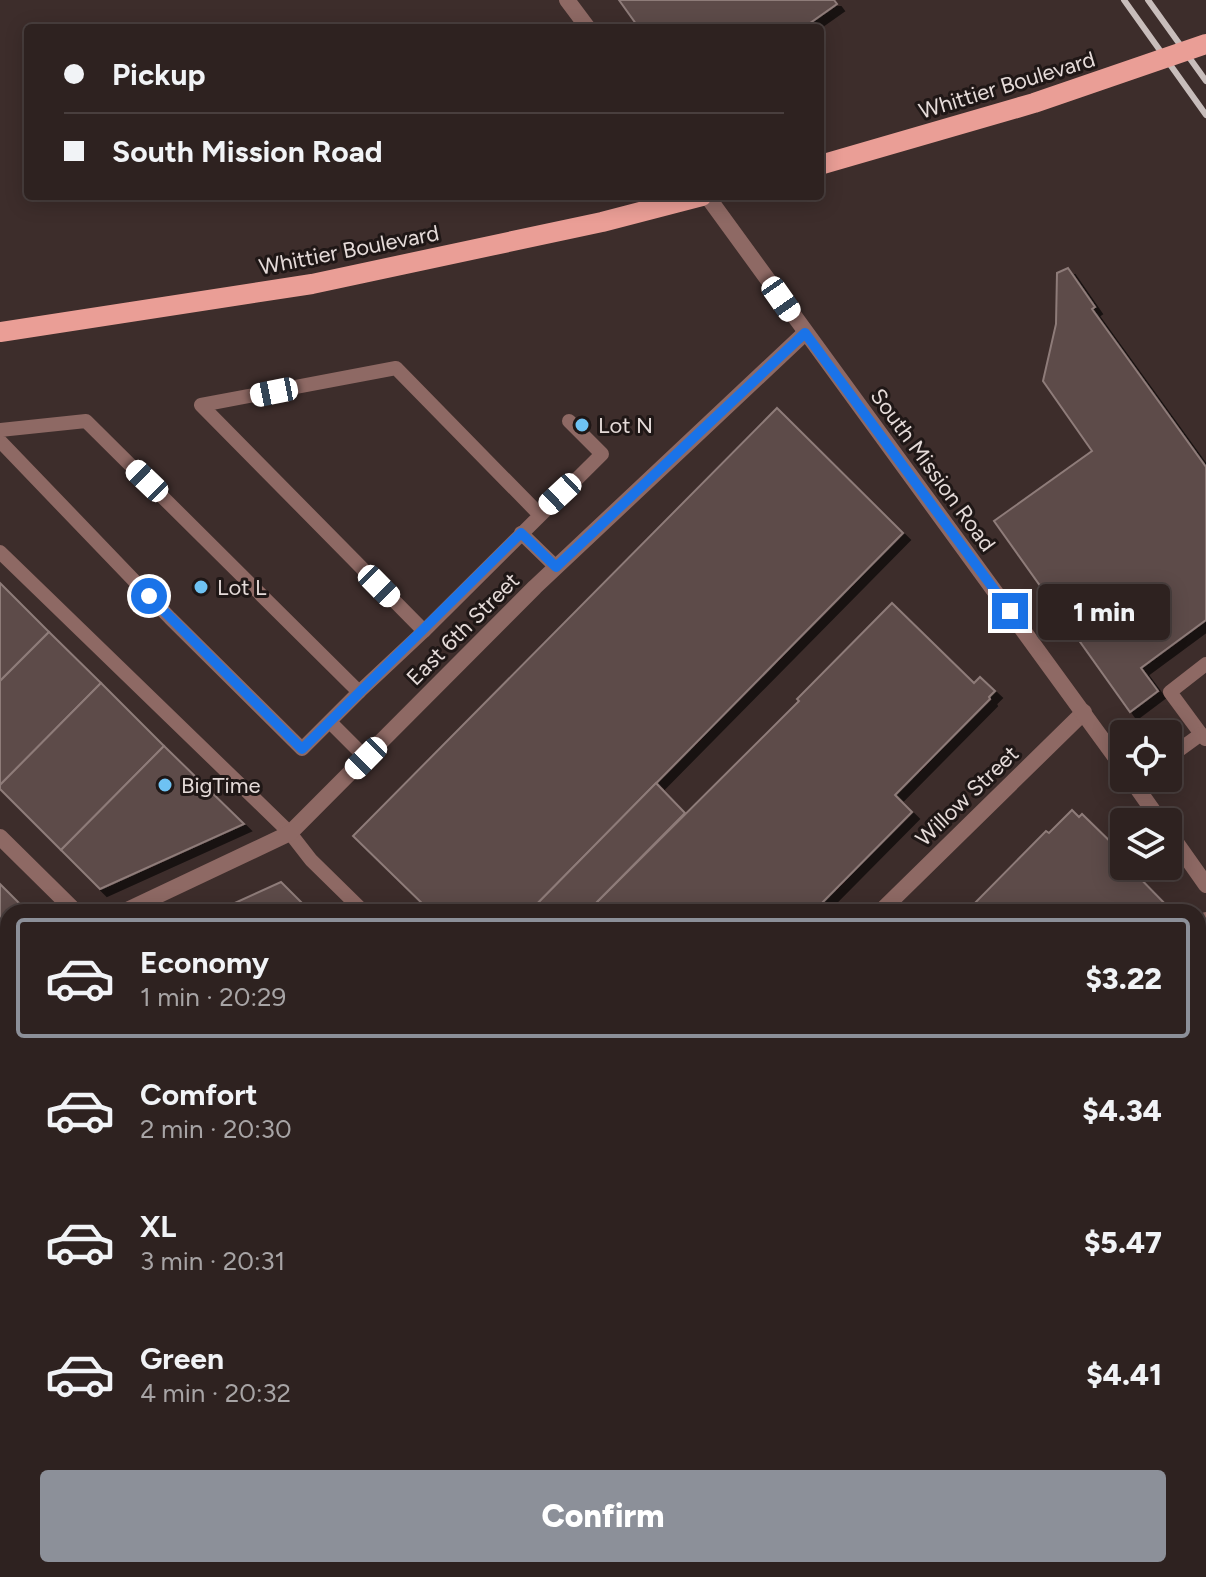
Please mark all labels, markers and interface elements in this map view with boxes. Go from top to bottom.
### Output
street label: Whittier Boulevard [916,45,1098,125]
text: Pickup [112,56,206,93]
text: South Mission Road [112,133,383,170]
street label: Whittier Boulevard [257,219,441,281]
car [757,272,805,326]
car [248,376,300,408]
street label: South Mission Road [865,383,1001,557]
place label: Lot N [598,412,653,439]
marker: Lot N [573,416,591,434]
car [121,456,173,506]
car [534,469,586,519]
car [354,561,404,611]
street label: East 6th Street [401,567,525,691]
place label: Lot L [217,574,267,601]
route start [131,578,167,614]
marker: Lot L [192,578,210,596]
callout: 1 min [1038,583,1170,639]
route end [992,593,1028,629]
text: 1 min [1073,596,1135,628]
map controls [1110,720,1182,880]
button: locate [1110,720,1182,792]
car [341,733,391,783]
street label: Willow Street [910,740,1024,852]
place label: BigTime [181,772,260,799]
marker: BigTime [156,776,174,794]
button: layers [1110,808,1182,880]
icon: car [44,942,116,1014]
text: Economy [140,944,269,981]
text: $3.22 [1085,960,1162,997]
text: 1 min · 20:29 [140,981,286,1013]
icon: car [44,1074,116,1146]
text: Comfort [140,1076,258,1113]
text: $4.34 [1082,1092,1162,1129]
text: 2 min · 20:30 [140,1113,292,1145]
icon: car [44,1206,116,1278]
text: XL [140,1208,176,1245]
text: $5.47 [1084,1224,1162,1261]
text: 3 min · 20:31 [140,1245,285,1277]
icon: car [44,1338,116,1410]
text: Green [140,1340,224,1377]
text: $4.41 [1086,1356,1162,1393]
text: 4 min · 20:32 [140,1377,291,1409]
button: Confirm [40,1470,1166,1562]

